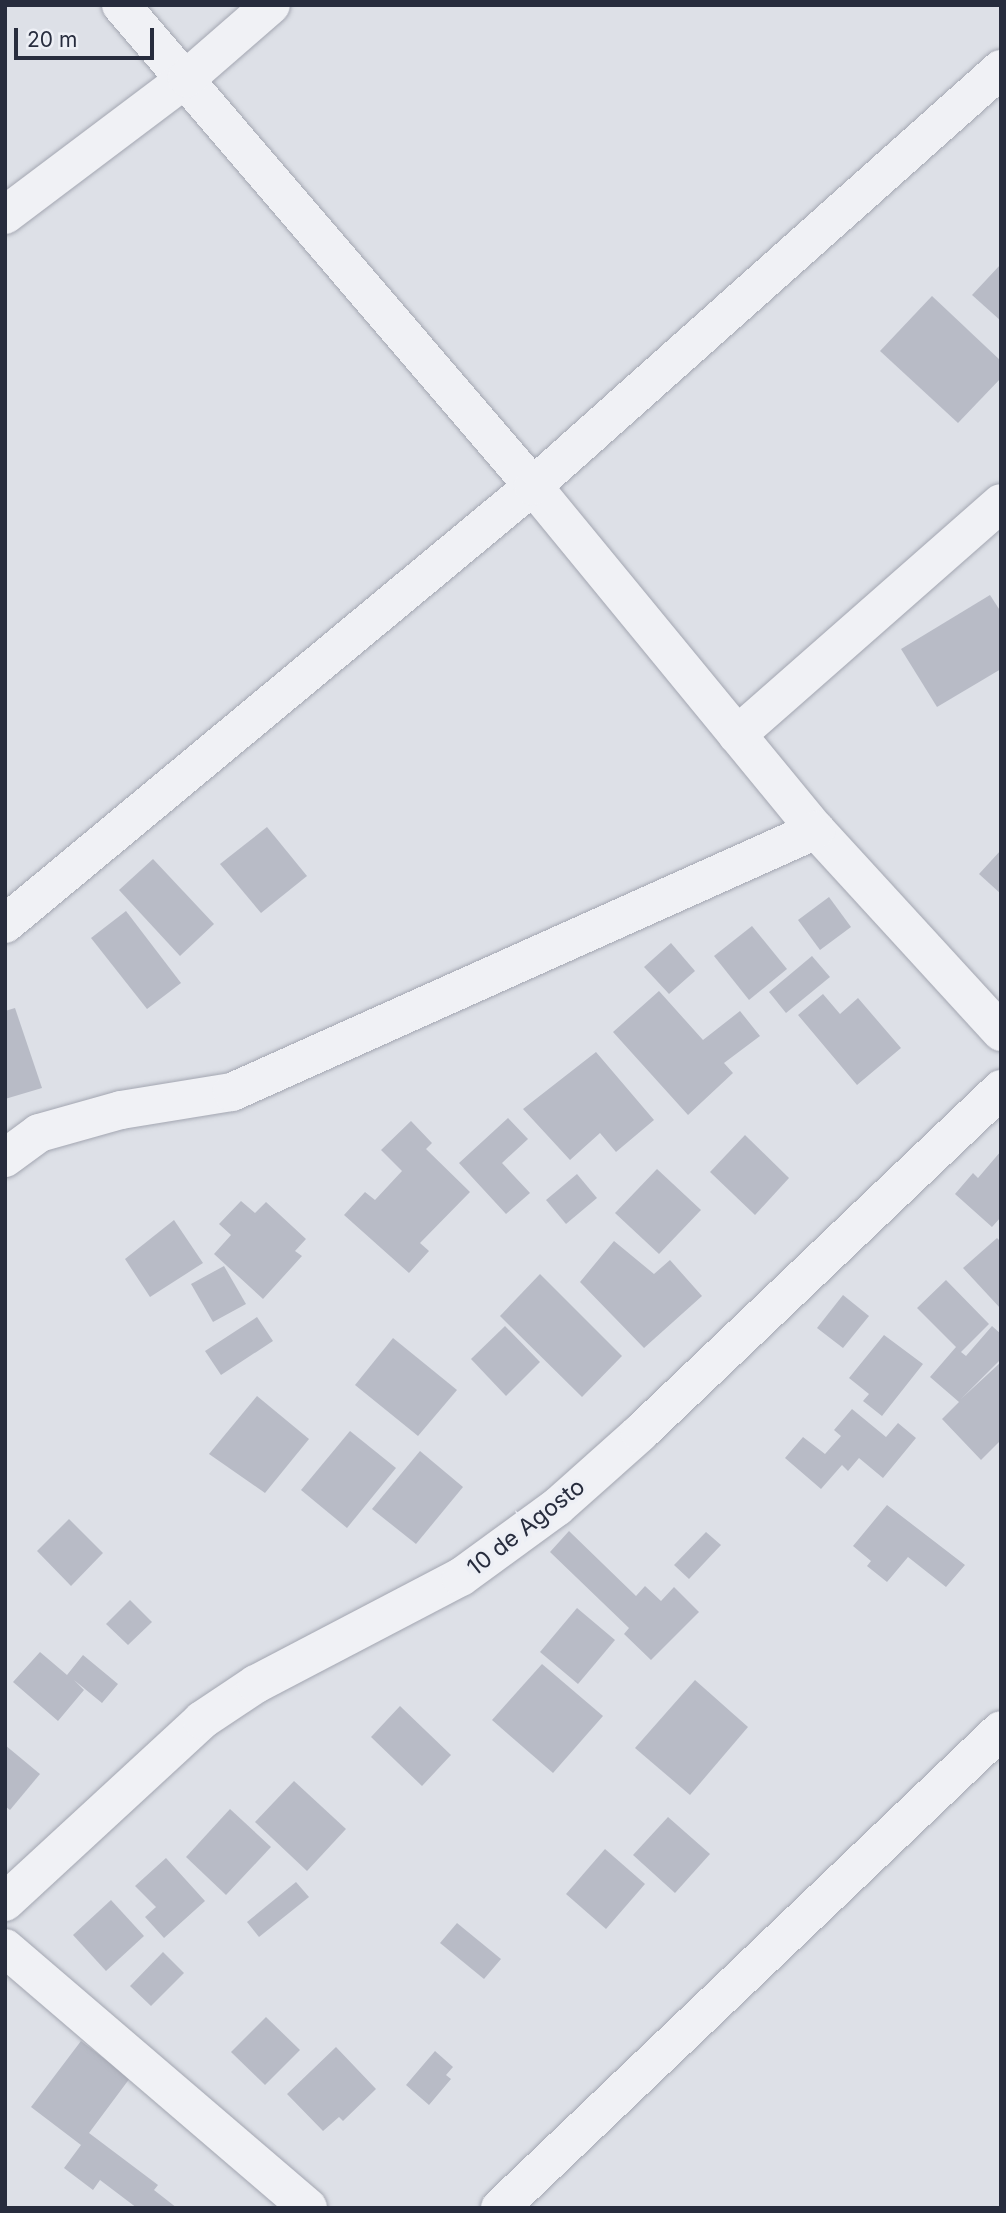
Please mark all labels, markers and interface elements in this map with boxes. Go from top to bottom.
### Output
scale bar [18,14,158,58]
text: 20 m [27,27,77,52]
street label: 10 de Agosto [462,1473,590,1581]

